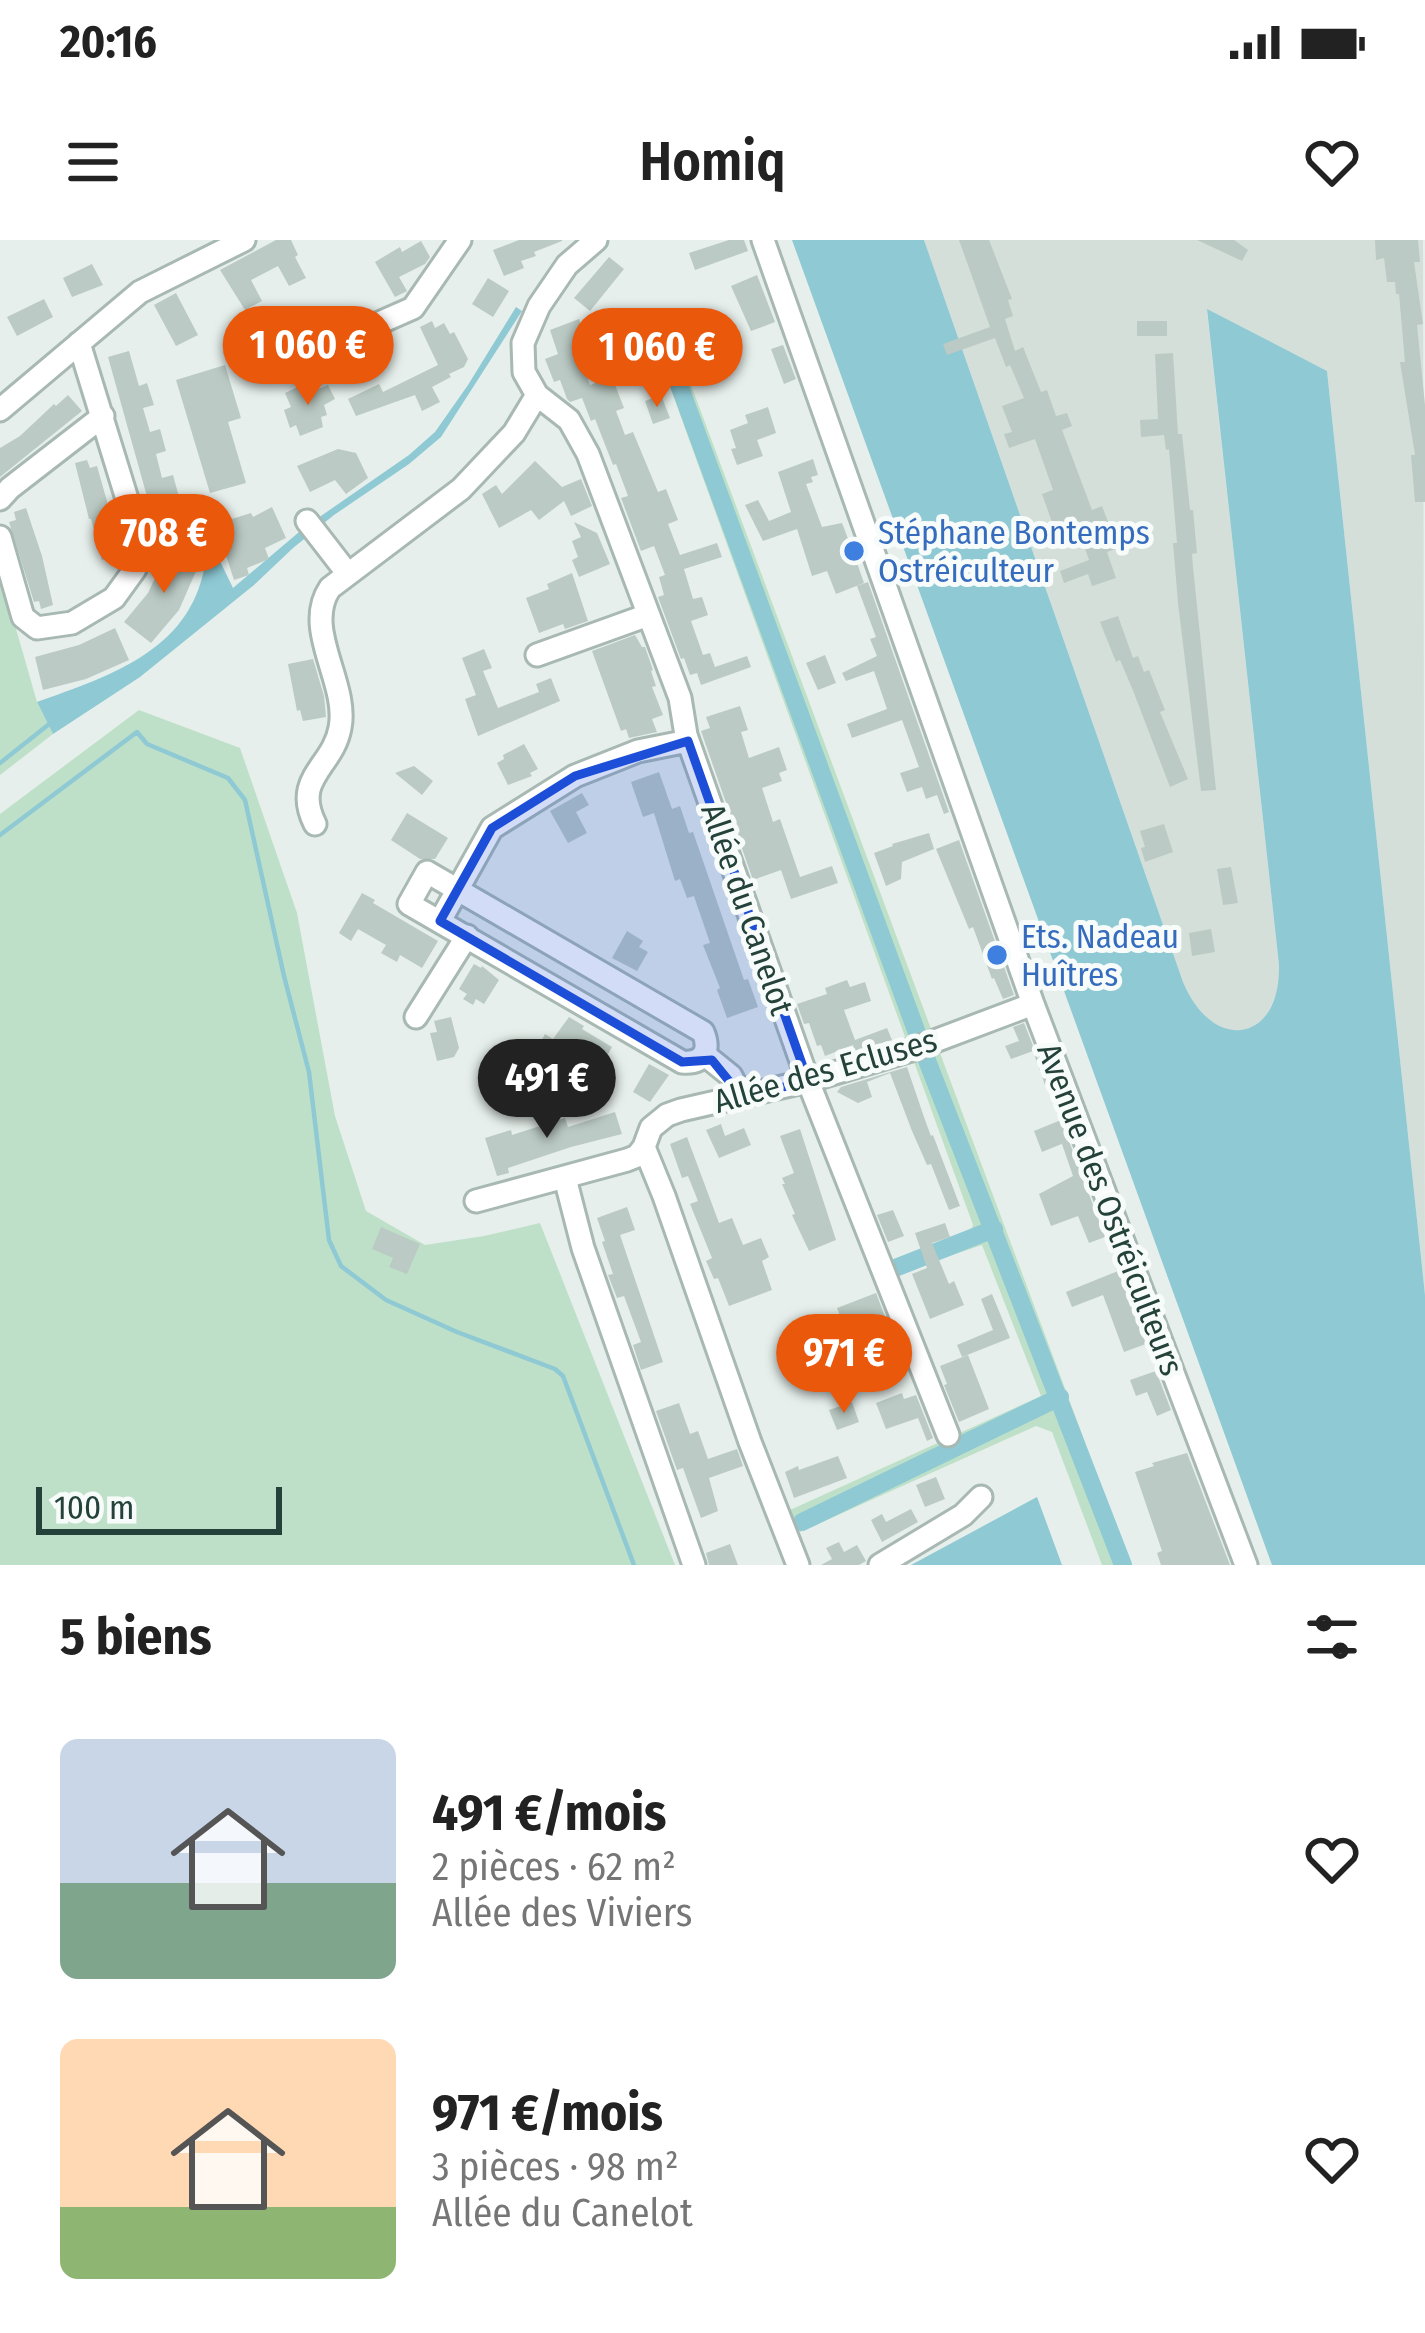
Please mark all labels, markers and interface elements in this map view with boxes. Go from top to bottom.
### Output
text: 20:16 [60,15,157,69]
icon: menu [60,129,126,195]
icon: heart [1299,129,1365,195]
text: Homiq [640,130,785,194]
pin: 1 060 € [197,306,419,408]
pin: 1 060 € [546,308,768,410]
text: 1 060 € [250,322,366,368]
text: 1 060 € [599,324,715,370]
pin: 708 € [80,494,248,596]
text: 708 € [120,510,208,556]
place label: Stéphane Bontemps Ostréiculteur [878,513,1150,591]
marker: Stéphane Bontemps Ostréiculteur [841,538,867,564]
street label: Allée du Canelot [692,798,802,1020]
place label: Ets. Nadeau Huîtres [1021,917,1179,995]
marker: Ets. Nadeau Huîtres [984,942,1010,968]
street label: Allée des Ecluses [709,1020,941,1122]
street label: Avenue des Ostréiculteurs [1028,1038,1192,1381]
pin: 491 € [463,1039,631,1141]
text: 491 € [505,1055,589,1101]
pin: 971 € [760,1314,928,1416]
text: 971 € [803,1330,885,1376]
scale bar [36,1481,282,1534]
text: 100 m [54,1488,134,1528]
icon: filters [1299,1604,1365,1670]
text: 5 biens [60,1606,211,1668]
text: 491 €/mois [432,1782,666,1844]
icon: home [156,1787,300,1931]
icon: heart [1299,1826,1365,1892]
text: 2 pièces · 62 m² [432,1844,676,1890]
text: Allée des Viviers [432,1890,692,1936]
text: 971 €/mois [432,2082,663,2144]
icon: home [156,2087,300,2231]
icon: heart [1299,2126,1365,2192]
text: 3 pièces · 98 m² [432,2144,679,2190]
text: Allée du Canelot [432,2190,693,2236]

